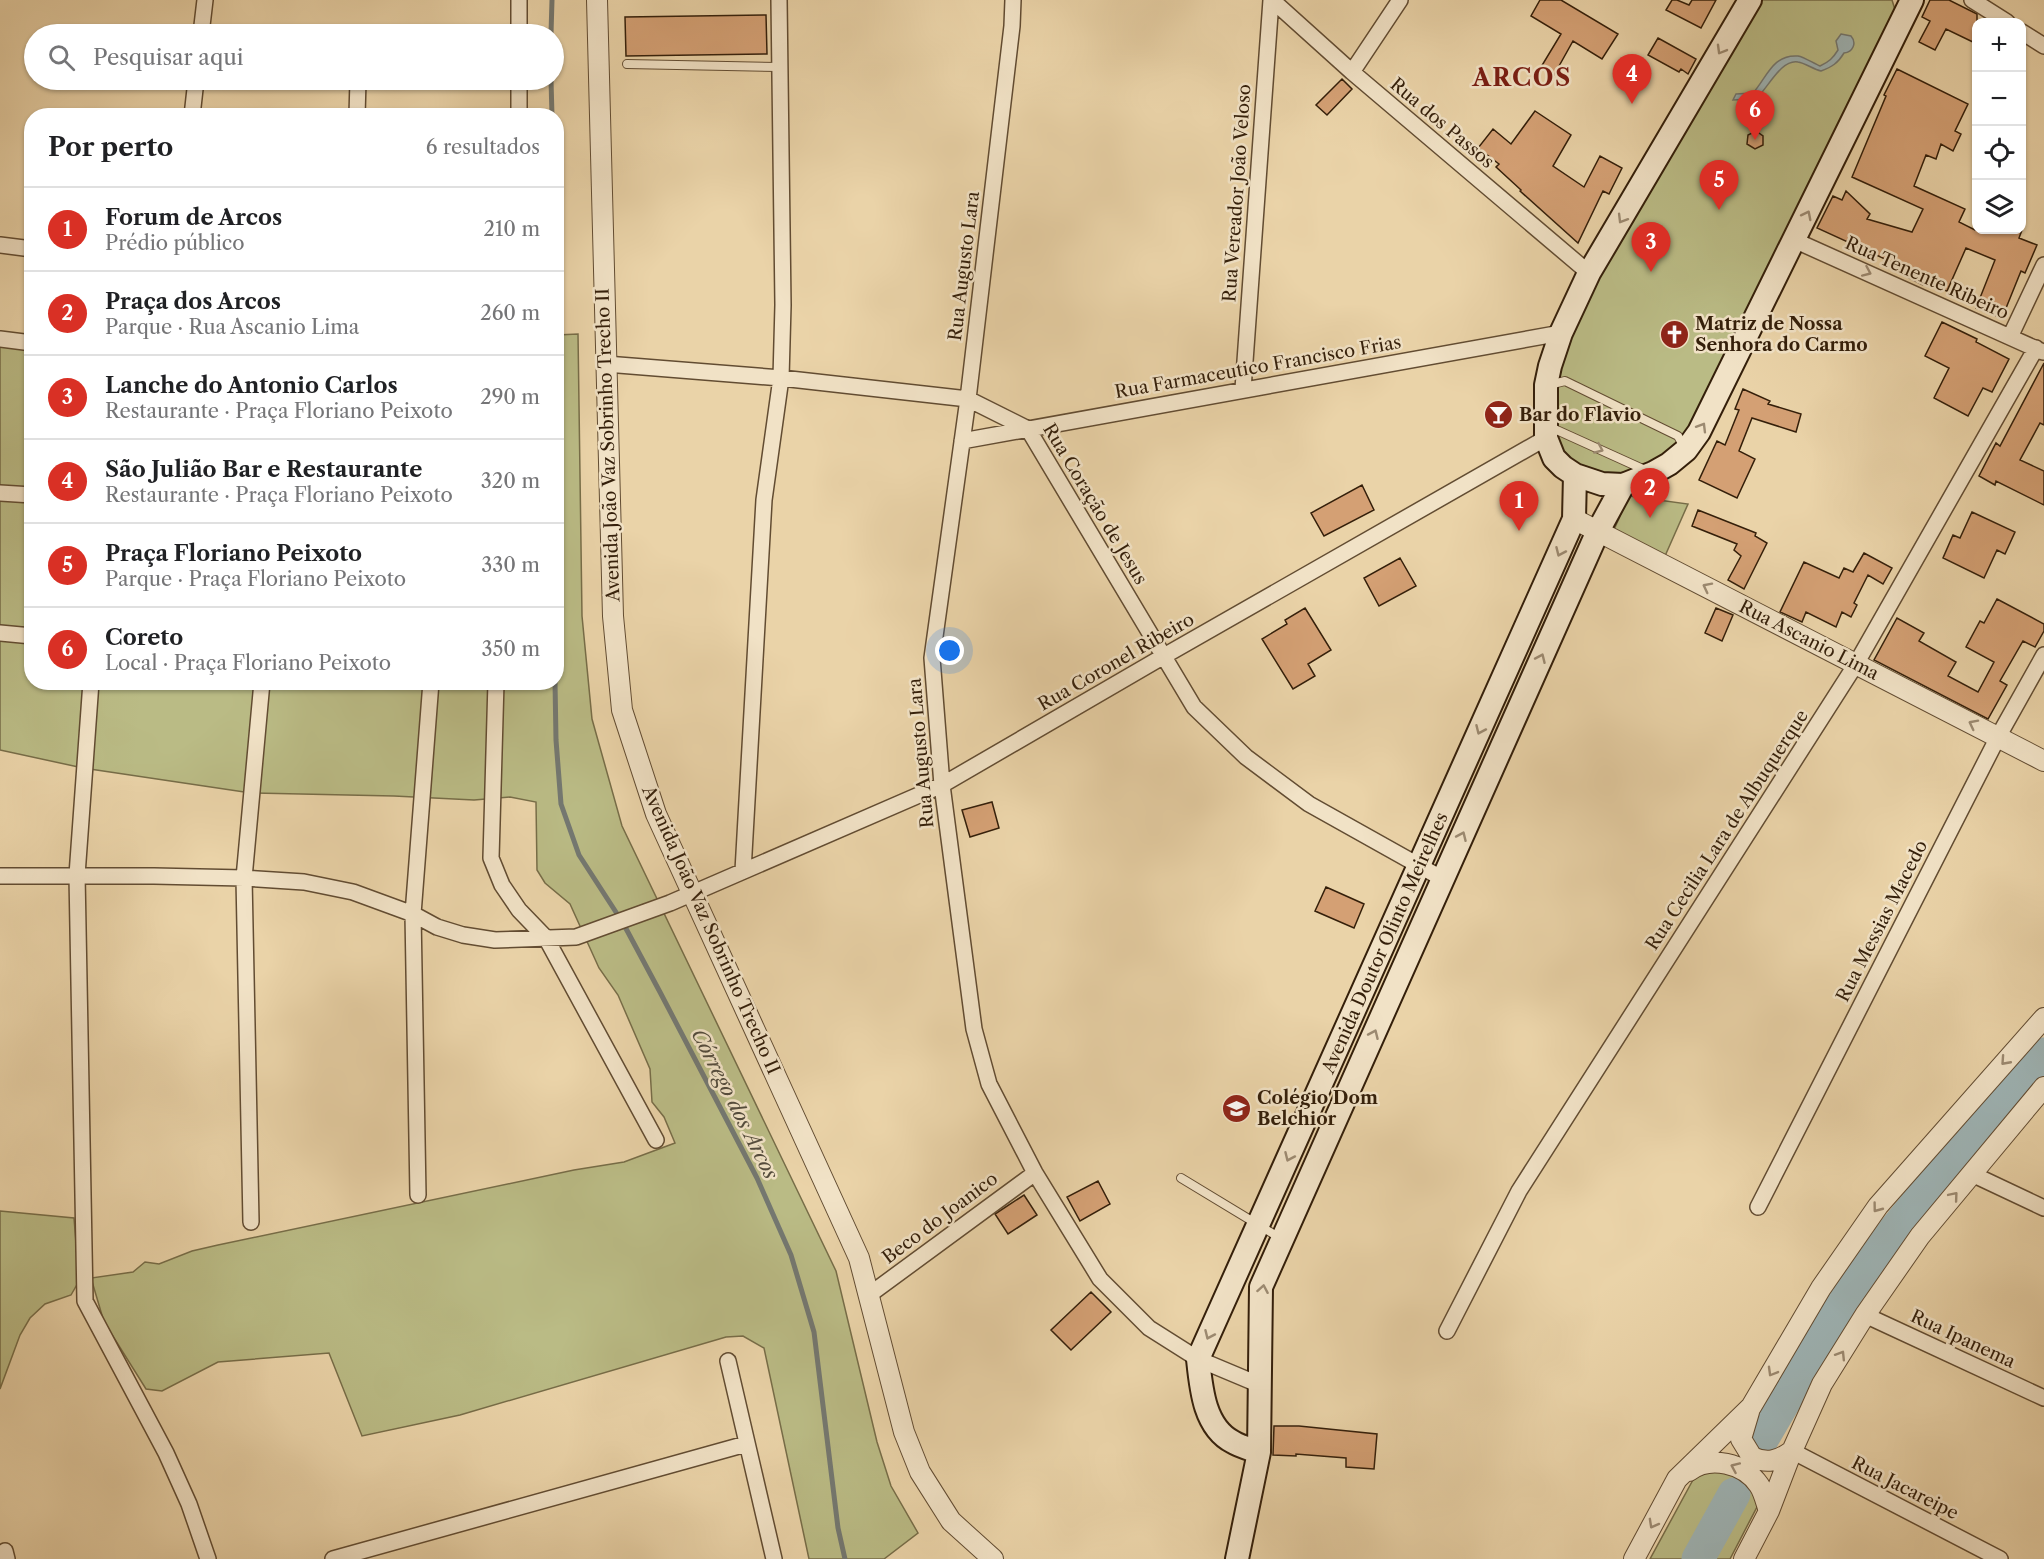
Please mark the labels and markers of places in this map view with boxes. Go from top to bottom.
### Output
pin: 4 [1612,54,1652,104]
pin: 6 [1736,90,1774,140]
pin: 5 [1700,160,1738,210]
pin: 3 [1632,222,1670,272]
place label: Matriz de Nossa Senhora do Carmo [1695,313,1868,356]
church icon: Matriz de Nossa Senhora do Carmo [1658,318,1690,350]
bar icon: Bar do Flavio [1482,399,1514,431]
place label: Bar do Flavio [1519,404,1641,426]
pin: 2 [1630,468,1670,518]
pin: 1 [1500,482,1538,531]
place label: Colégio Dom Belchior [1257,1087,1378,1130]
school or university icon: Colégio Dom Belchior [1220,1092,1252,1124]

